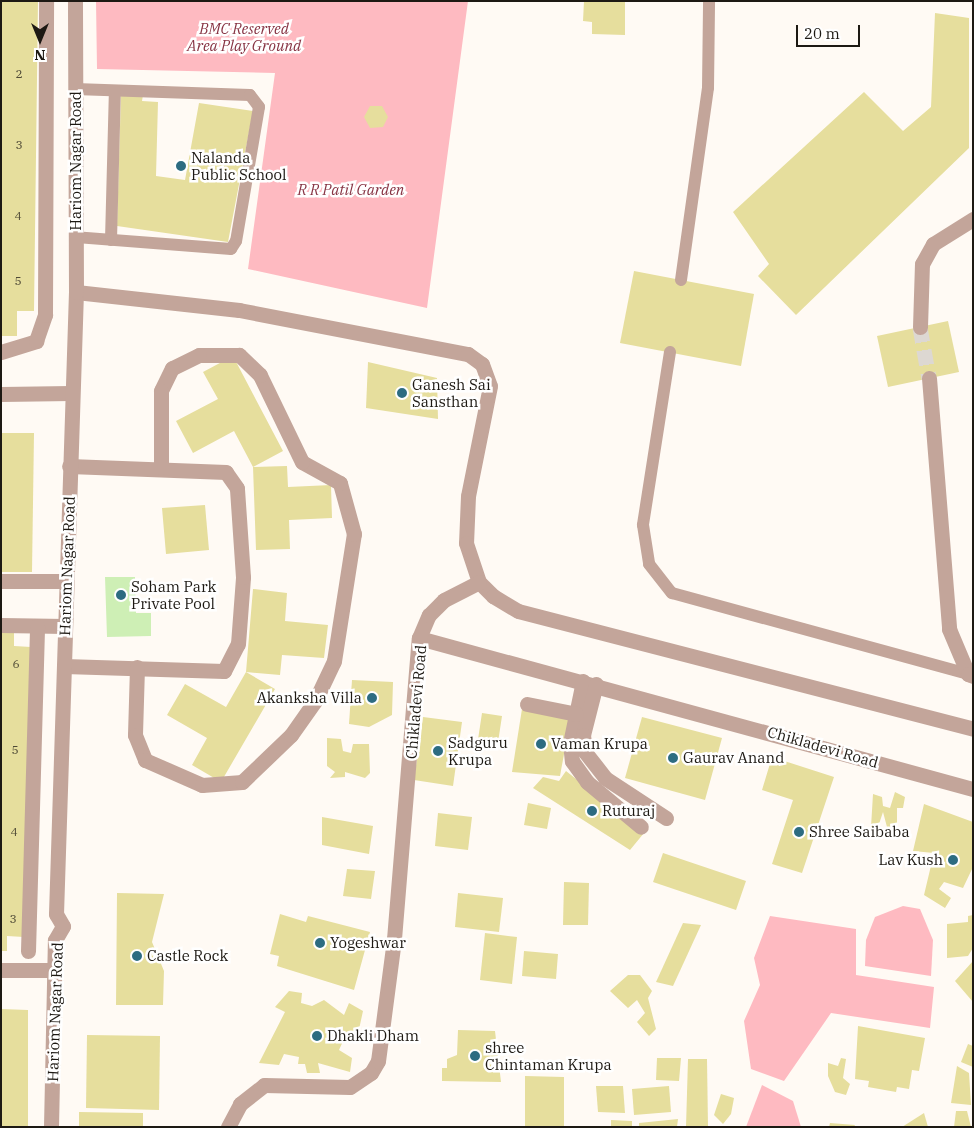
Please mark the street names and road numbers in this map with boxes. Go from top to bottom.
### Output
street label: Hariom Nagar Road [67,91,85,231]
street label: Hariom Nagar Road [56,496,78,636]
street label: Chikladevi Road [402,644,430,760]
street label: Chikladevi Road [766,723,880,771]
street label: Hariom Nagar Road [44,942,66,1082]

